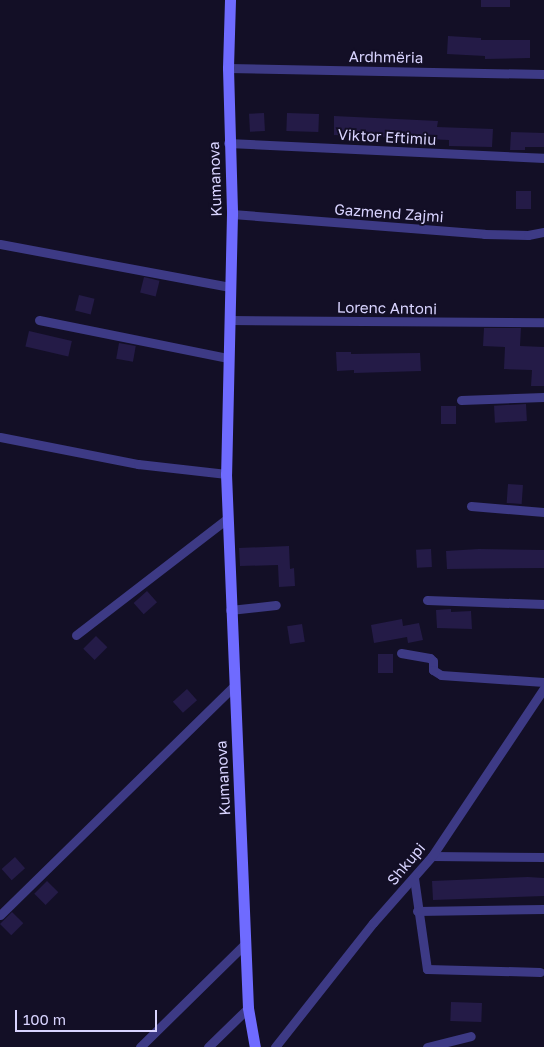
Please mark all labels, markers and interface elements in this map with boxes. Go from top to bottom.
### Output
street label: Ardhmëria [349,47,423,67]
street label: Viktor Eftimiu [337,125,437,149]
street label: Kumanova [205,141,225,217]
street label: Gazmend Zajmi [334,200,444,226]
street label: Lorenc Antoni [337,298,437,318]
street label: Kumanova [212,740,234,816]
street label: Shkupi [383,839,429,889]
scale bar [18,1000,160,1032]
text: 100 m [23,1010,66,1028]

